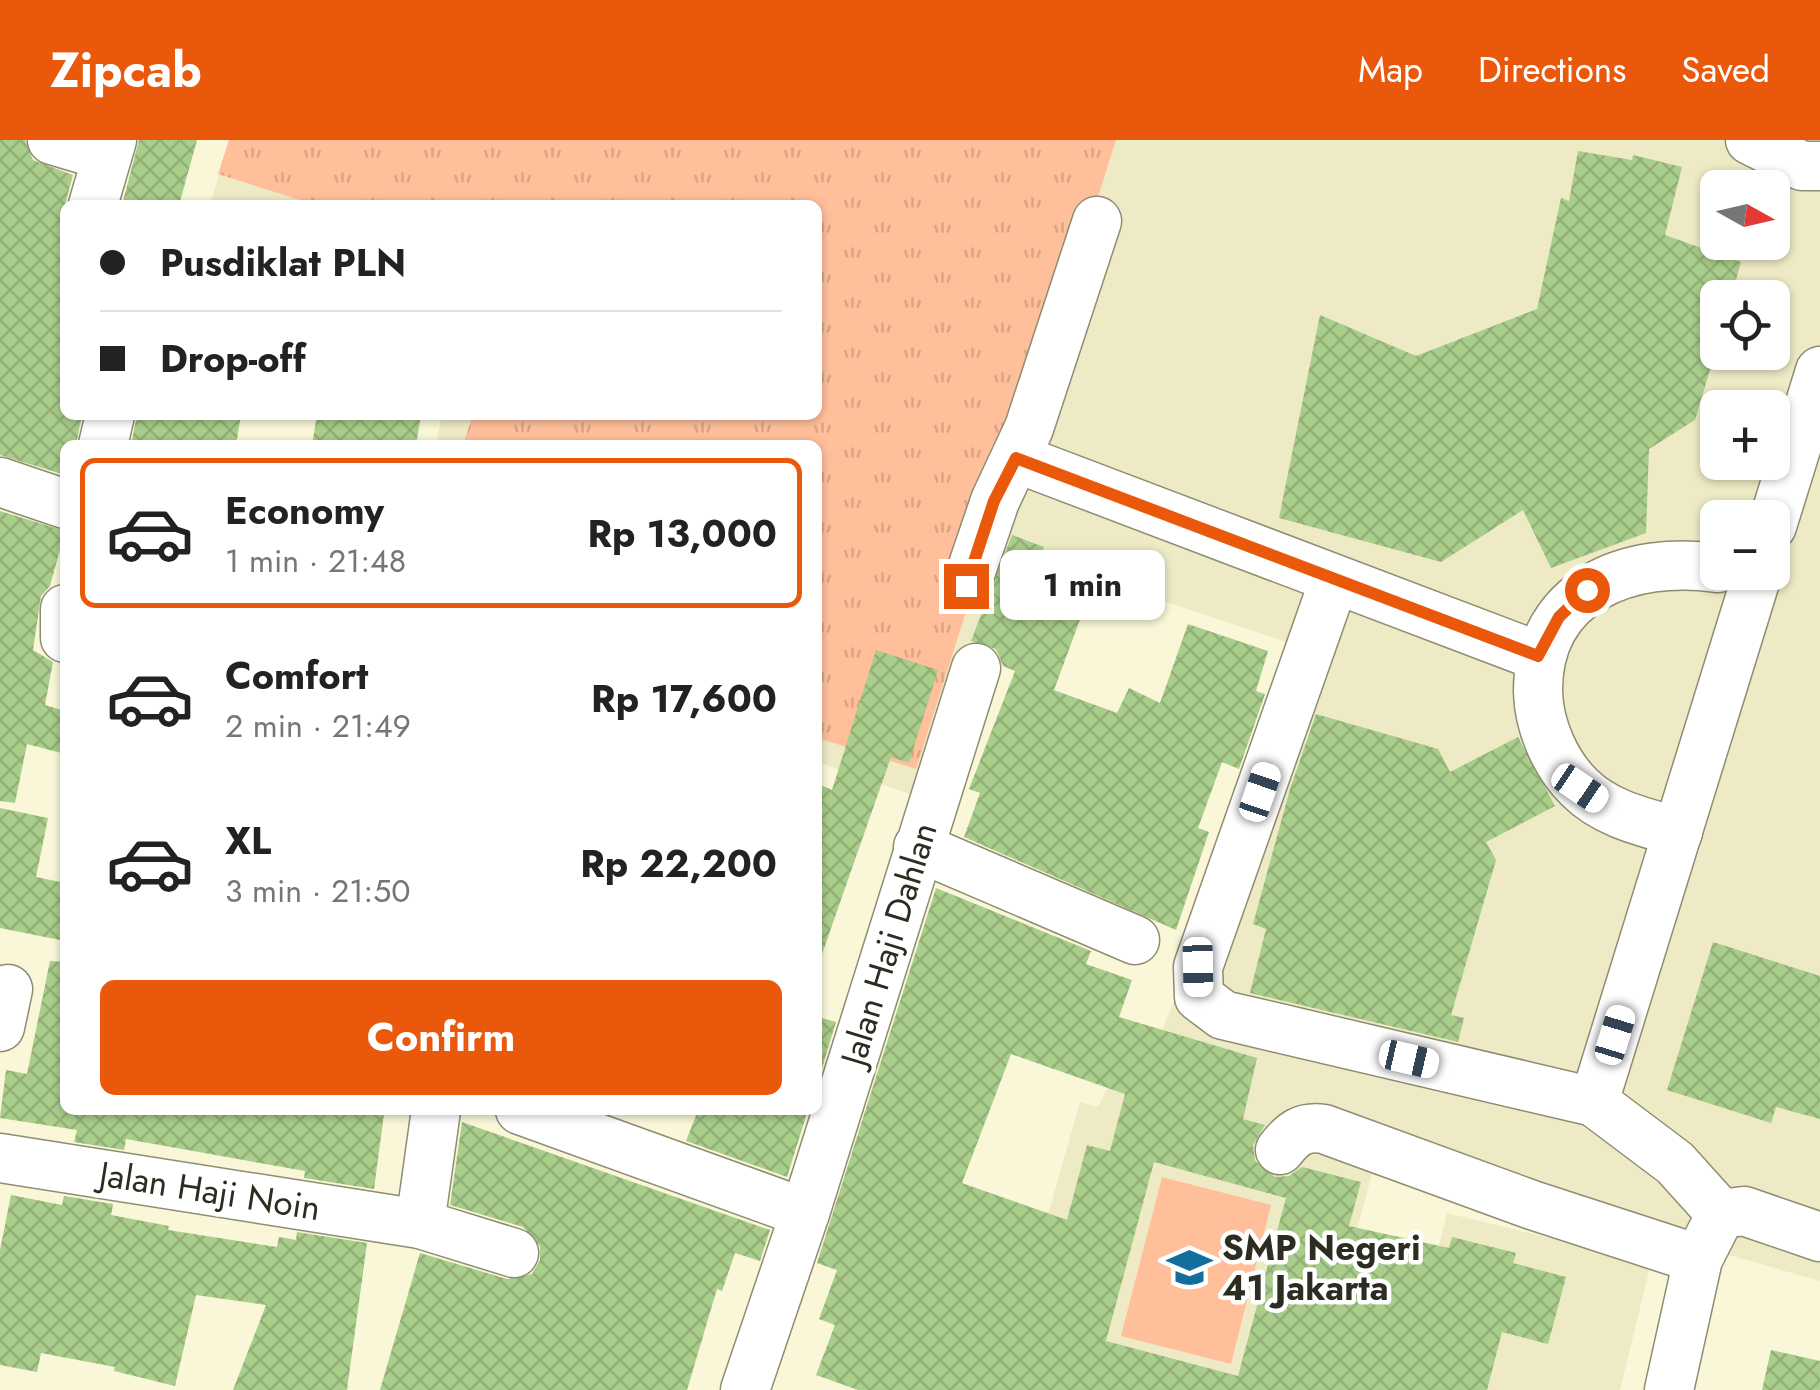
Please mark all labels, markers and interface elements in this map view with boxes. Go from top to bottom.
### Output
text: Zipcab [50,36,202,105]
text: Map [1358,45,1423,95]
text: Directions [1478,45,1626,95]
text: Saved [1681,45,1770,95]
north arrow [1700,170,1790,260]
map controls [1700,170,1790,590]
text: Pusdiklat PLN [160,235,406,290]
button: locate [1700,280,1790,370]
text: Drop-off [160,331,306,386]
button: + [1700,390,1790,480]
text: Economy [225,483,384,538]
icon: car [105,488,195,578]
button: − [1700,500,1790,590]
text: Rp 13,000 [587,506,777,561]
text: 1 min · 21:48 [225,538,406,584]
callout: 1 min [1001,551,1166,621]
text: 1 min [1043,562,1122,608]
route end [944,564,989,609]
route start [1565,568,1610,613]
text: Comfort [225,648,368,703]
icon: car [105,653,195,743]
text: Rp 17,600 [591,671,777,726]
text: 2 min · 21:49 [225,703,411,749]
car [1236,759,1284,825]
car [1547,759,1613,817]
text: XL [225,813,271,868]
street label: Jalan Haji Dahlan [827,816,950,1075]
icon: car [105,818,195,908]
text: Rp 22,200 [580,836,777,891]
text: 3 min · 21:50 [225,868,410,914]
car [1182,937,1214,997]
button: Confirm [100,980,782,1095]
car [1592,1002,1638,1068]
car [1376,1038,1442,1080]
street label: Jalan Haji Noin [92,1148,324,1233]
place label: SMP Negeri 41 Jakarta [1222,1223,1421,1313]
school or university icon: SMP Negeri 41 Jakarta [1165,1244,1213,1292]

